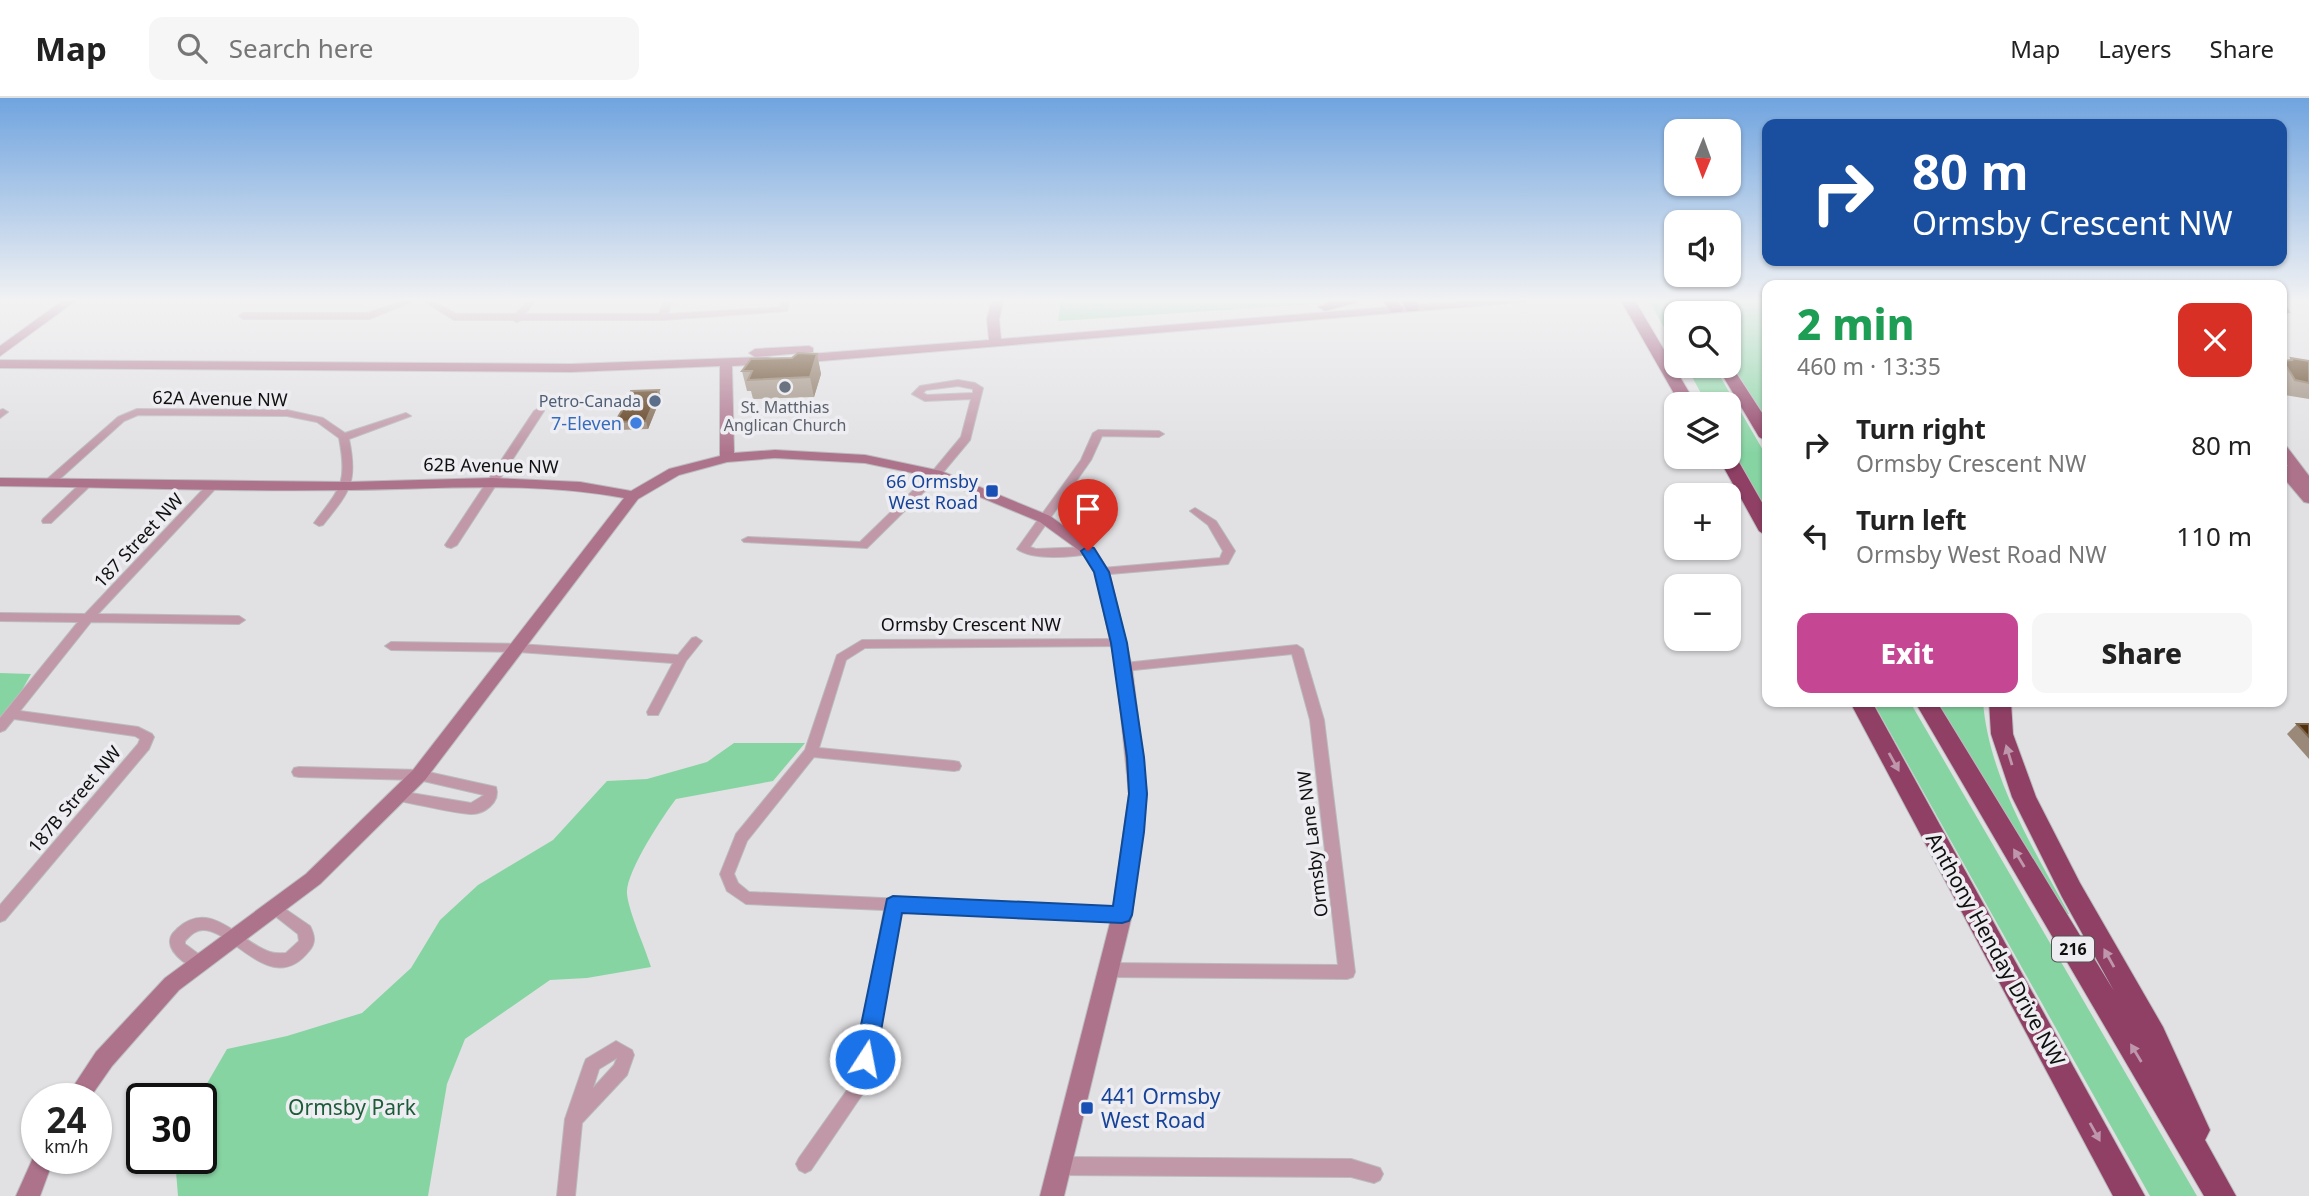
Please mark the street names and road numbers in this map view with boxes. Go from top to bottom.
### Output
street label: 62A Avenue NW [152,385,288,411]
street label: 62B Avenue NW [423,452,559,478]
street label: 187 Street NW [88,487,188,592]
street label: Ormsby Crescent NW [881,612,1061,636]
street label: 187B Street NW [22,740,126,858]
street label: Ormsby Lane NW [1291,769,1333,919]
street label: Anthony Henday Drive NW [1920,827,2072,1071]
road number: 216 [2052,936,2094,962]

